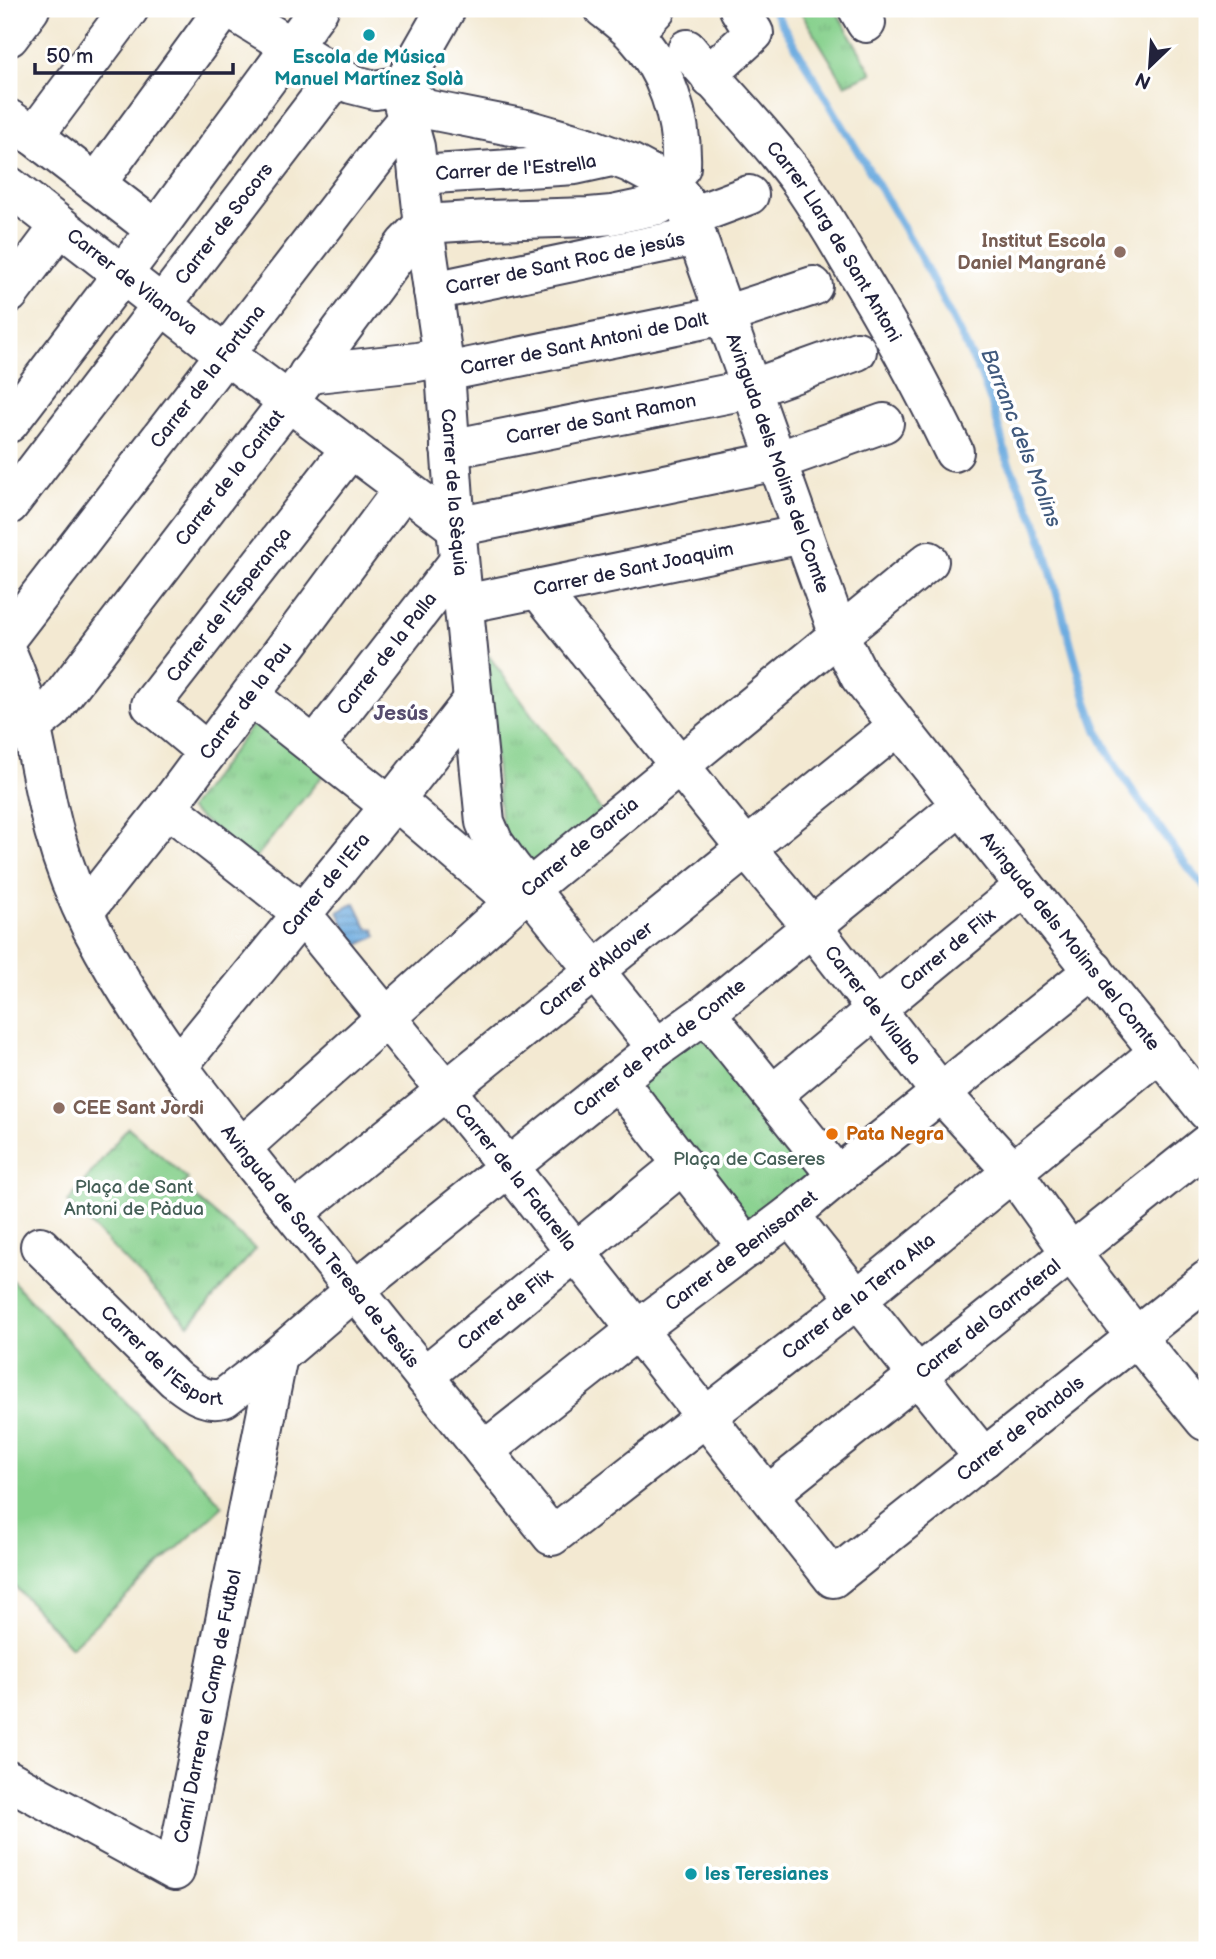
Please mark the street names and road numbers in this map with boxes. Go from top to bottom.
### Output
street label: Carrer Llarg de Sant Antoni [761,136,906,346]
street label: Carrer de l'Estrella [435,149,598,185]
street label: Carrer de Socors [170,158,278,289]
street label: Carrer de Vilanova [62,224,202,340]
street label: Carrer de Sant Roc de jesús [444,227,687,300]
street label: Carrer de la Fortuna [145,300,270,453]
street label: Carrer de Sant Antoni de Dalt [458,307,710,380]
street label: Avinguda dels Molins del Comte [721,330,835,596]
street label: Carrer de Sant Ramon [504,389,698,449]
street label: Carrer de la Caritat [170,405,289,551]
street label: Carrer de la Sèquia [436,408,472,577]
street label: Carrer de l'Esperança [162,523,296,687]
street label: Carrer de Sant Joaquim [531,537,736,601]
street label: Carrer de la Palla [332,588,442,720]
street label: Carrer de la Pau [195,638,297,764]
street label: Carrer de Garcia [516,792,643,902]
street label: Avinguda dels Molins del Comte [975,827,1165,1055]
street label: Carrer de l'Era [277,828,375,941]
street label: Carrer de Flix [895,904,1000,996]
street label: Carrer d'Aldover [535,916,658,1022]
street label: Carrer de Vilalba [819,941,926,1069]
street label: Carrer de Prat de Comte [568,974,750,1122]
street label: Carrer de la Fatarella [449,1099,582,1256]
street label: Avinguda de Santa Teresa de Jesús [216,1121,424,1373]
street label: Carrer de Benissanet [661,1186,822,1316]
street label: Carrer de la Terra Alta [777,1228,940,1364]
street label: Carrer del Garroferal [911,1254,1066,1384]
street label: Carrer de Flix [453,1263,558,1355]
street label: Carrer de l'Esport [96,1300,224,1411]
street label: Carrer de Pàndols [952,1371,1089,1486]
street label: Camí Darrera el Camp de Futbol [169,1568,246,1845]

